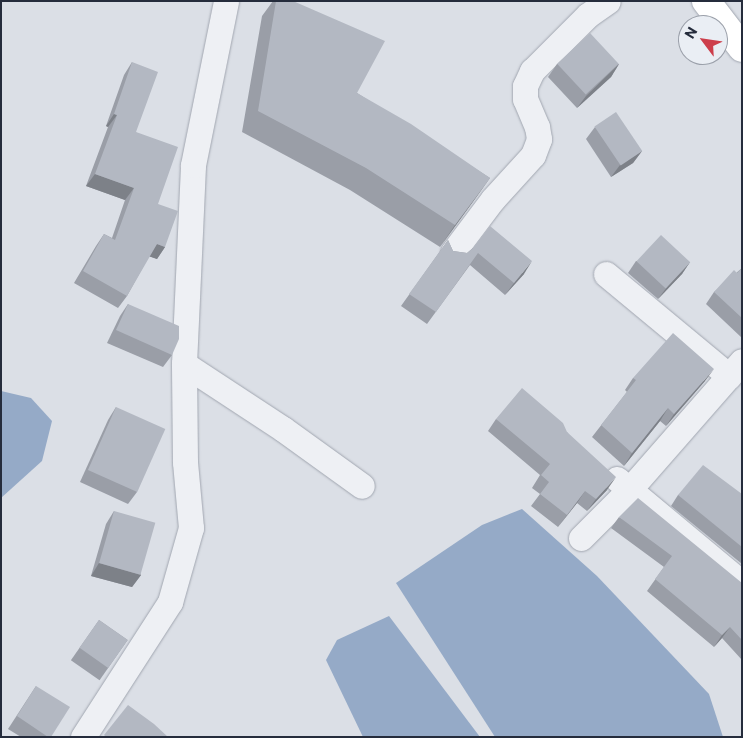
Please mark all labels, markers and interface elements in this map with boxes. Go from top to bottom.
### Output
north arrow [678,15,728,65]
text: N [681,24,701,41]

